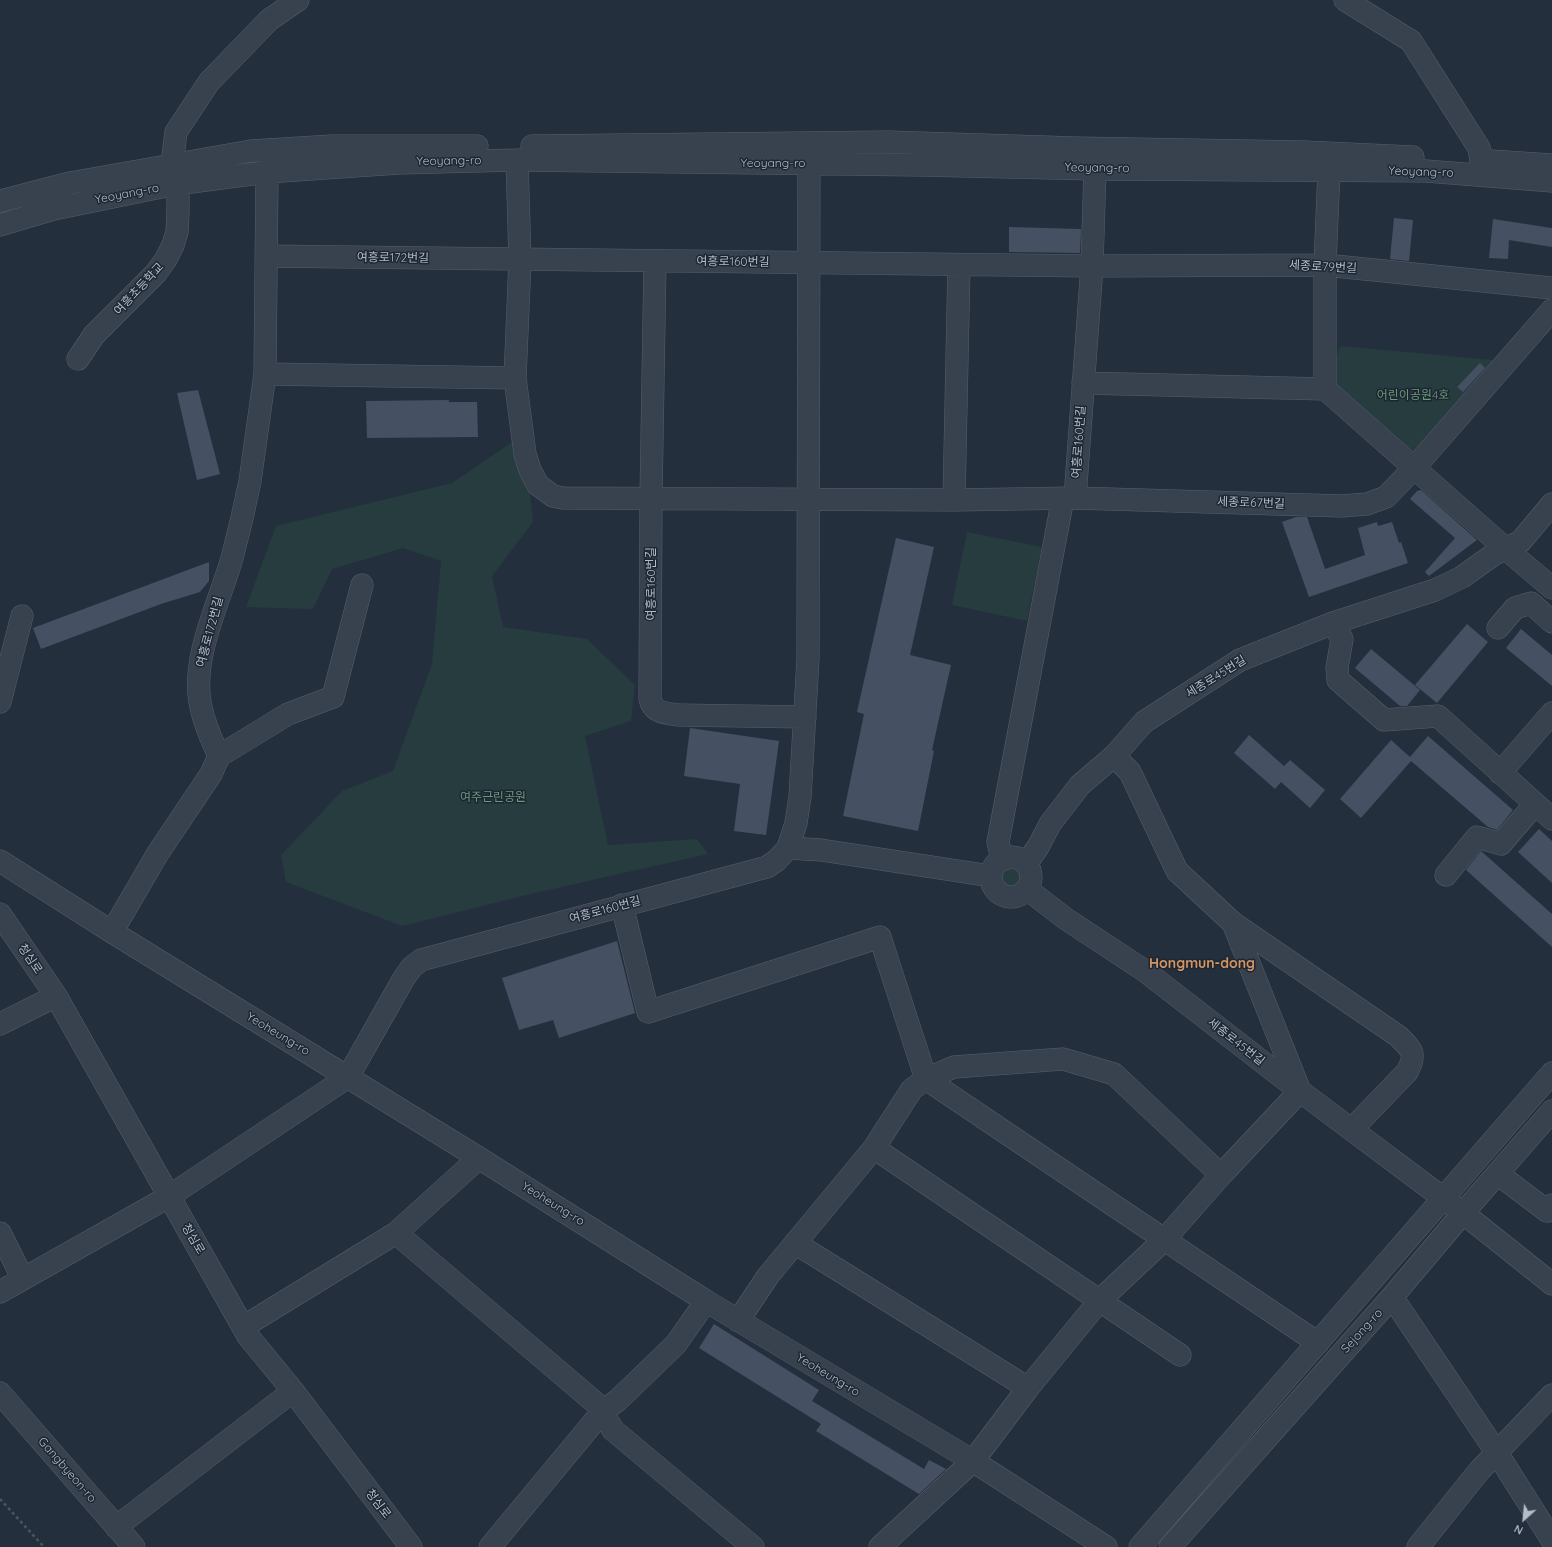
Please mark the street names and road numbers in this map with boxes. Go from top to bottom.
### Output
street label: Yeoyang-ro [416,153,482,169]
street label: Yeoyang-ro [740,156,806,170]
street label: Yeoyang-ro [1064,160,1130,176]
street label: Yeoyang-ro [1388,164,1454,180]
street label: Yeoyang-ro [94,181,160,207]
street label: 여흥로172번길 [357,250,429,266]
street label: 여흥로160번길 [696,254,770,270]
street label: 세종로79번길 [1289,258,1357,276]
street label: 여흥초등학교 [111,260,167,318]
street label: 여흥로160번길 [1069,405,1089,479]
street label: 세종로67번길 [1217,495,1285,511]
street label: 여흥로160번길 [644,547,658,621]
street label: 여흥로172번길 [194,595,226,669]
street label: 세종로45번길 [1183,653,1249,701]
street label: 여흥로160번길 [568,894,642,926]
street label: 청심로 [15,941,45,977]
street label: Yeoheung-ro [244,1009,312,1059]
street label: 세종로45번길 [1205,1015,1267,1069]
street label: Yeoheung-ro [519,1179,587,1229]
street label: 청심로 [178,1221,208,1257]
street label: Sejong-ro [1338,1306,1386,1356]
street label: Yeoheung-ro [794,1350,862,1400]
street label: Gangbyeon-ro [35,1435,99,1505]
street label: 청심로 [362,1486,394,1522]

